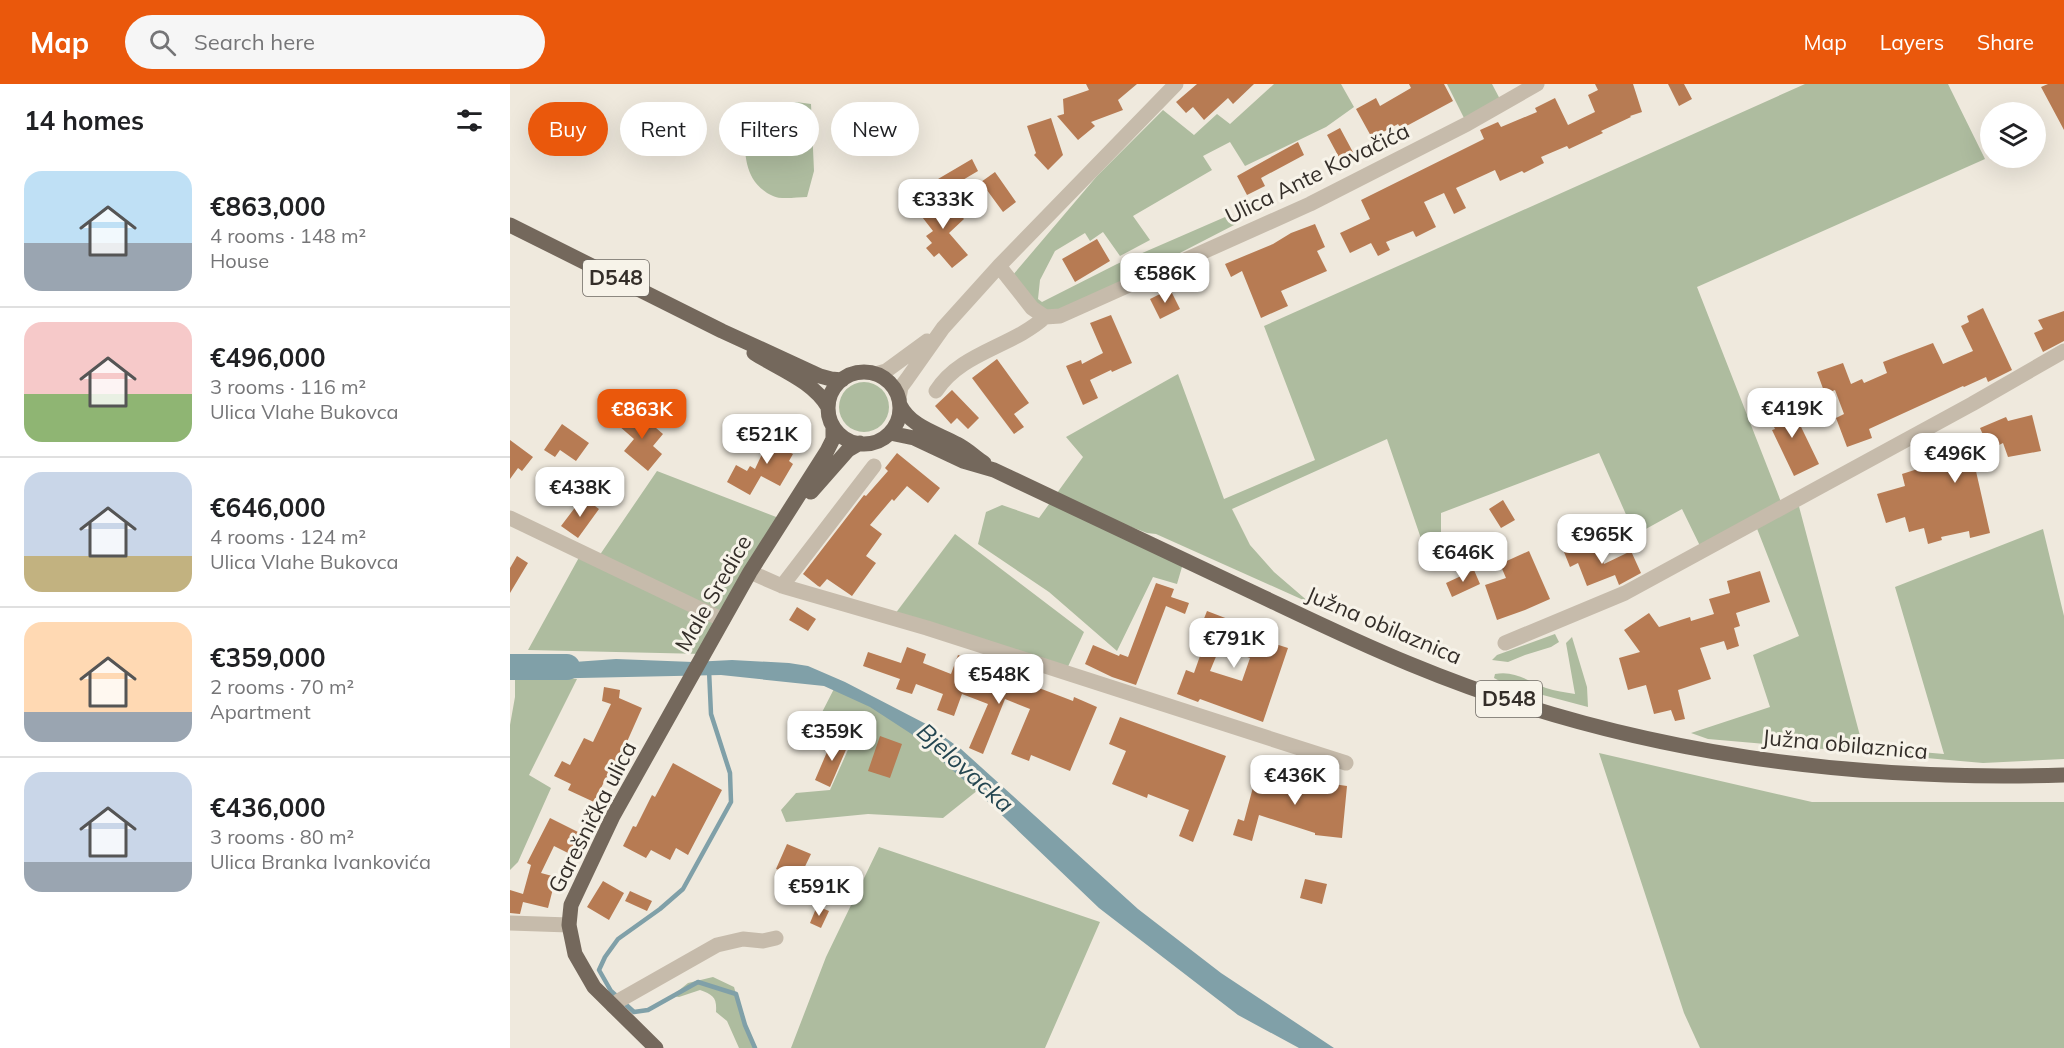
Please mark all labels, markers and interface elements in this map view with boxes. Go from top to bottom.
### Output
search box [125,15,545,69]
text: Map [30,25,89,60]
icon: search [146,26,179,59]
text: Search here [194,28,315,56]
text: Map [1804,29,1847,55]
text: Layers [1880,29,1944,55]
text: Share [1977,29,2034,55]
chip: Buy [528,102,608,156]
chip: Rent [620,102,707,156]
chip: Filters [719,102,819,156]
chip: New [831,102,919,156]
map controls [1980,102,2046,168]
button: layers [1980,102,2046,168]
text: 14 homes [24,104,144,137]
icon: filters [453,104,486,137]
street label: Ulica Ante Kovačića [1220,116,1414,230]
pin: €333K [901,179,985,230]
text: €333K [912,186,974,211]
text: €863,000 [210,190,326,223]
icon: home [72,195,144,267]
text: 4 rooms · 148 m² [210,223,366,248]
text: House [210,248,269,273]
pin: €586K [1123,253,1207,304]
road number: D548 [583,260,649,296]
text: €586K [1134,260,1196,285]
text: €496,000 [210,341,326,374]
icon: home [72,346,144,418]
text: 3 rooms · 116 m² [210,374,366,399]
pin: €419K [1750,388,1834,439]
pin: €863K [600,389,684,440]
text: €419K [1761,395,1823,420]
text: €863K [611,396,673,421]
text: Ulica Vlahe Bukovca [210,399,398,424]
pin: €521K [725,414,809,465]
text: €521K [736,421,798,446]
pin: €496K [1913,433,1997,484]
text: €496K [1924,440,1986,465]
pin: €438K [538,467,622,518]
text: €438K [549,474,611,499]
text: €646,000 [210,491,326,524]
icon: home [72,496,144,568]
pin: €965K [1560,514,1644,565]
text: €965K [1571,521,1633,546]
text: 4 rooms · 124 m² [210,524,366,549]
street label: Male Sredice [668,530,758,656]
pin: €646K [1421,532,1505,583]
text: €646K [1432,539,1494,564]
text: Ulica Vlahe Bukovca [210,549,398,574]
street label: Južna obilaznica [1302,580,1466,670]
pin: €791K [1192,618,1276,669]
text: €791K [1203,625,1265,650]
text: €359,000 [210,641,326,674]
icon: home [72,646,144,718]
pin: €548K [957,654,1041,705]
text: €548K [968,661,1030,686]
text: 2 rooms · 70 m² [210,674,354,699]
road number: D548 [1476,681,1542,717]
text: Apartment [210,699,311,724]
pin: €359K [790,711,874,762]
water label: Bjelovacka [911,716,1020,818]
text: €359K [801,718,863,743]
street label: Južna obilaznica [1761,723,1929,765]
street label: Garešnička ulica [542,737,642,897]
pin: €436K [1253,755,1337,806]
text: €436K [1264,762,1326,787]
text: €436,000 [210,791,326,824]
icon: home [72,796,144,868]
text: 3 rooms · 80 m² [210,824,354,849]
text: Ulica Branka Ivankovića [210,849,431,874]
pin: €591K [777,866,861,917]
text: €591K [788,873,850,898]

